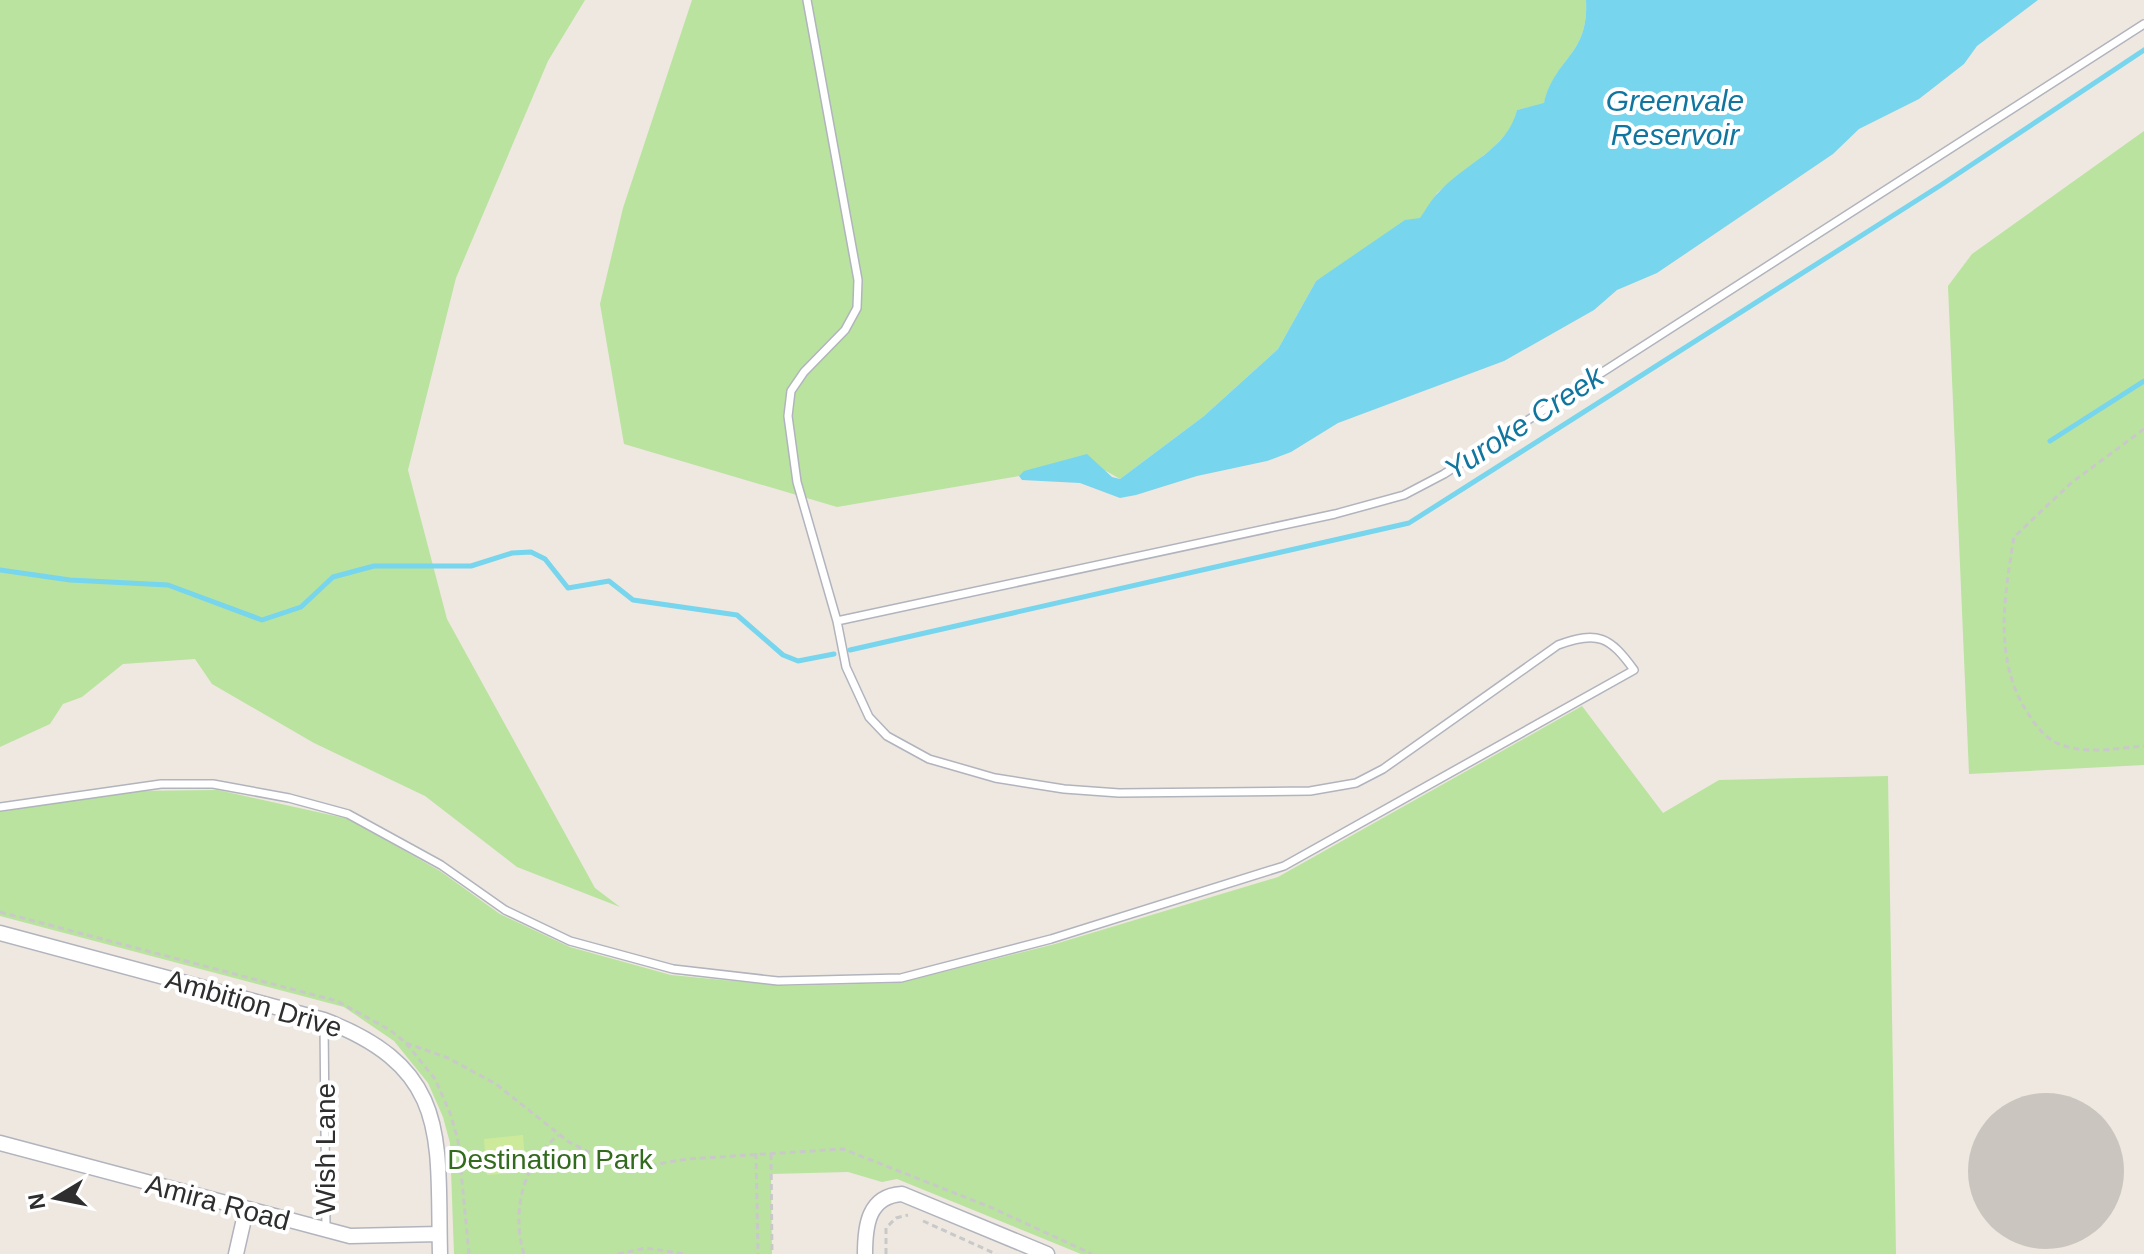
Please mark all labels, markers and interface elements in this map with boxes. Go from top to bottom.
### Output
water label: Greenvale Reservoir [1606,84,1744,151]
water label: Yuroke Creek [1438,358,1611,486]
street label: Ambition Drive [162,963,346,1043]
street label: Wish Lane [310,1083,341,1215]
park label: Destination Park [447,1144,654,1175]
north arrow [16,1158,96,1238]
street label: Amira Road [142,1168,293,1237]
text: N [23,1191,50,1211]

